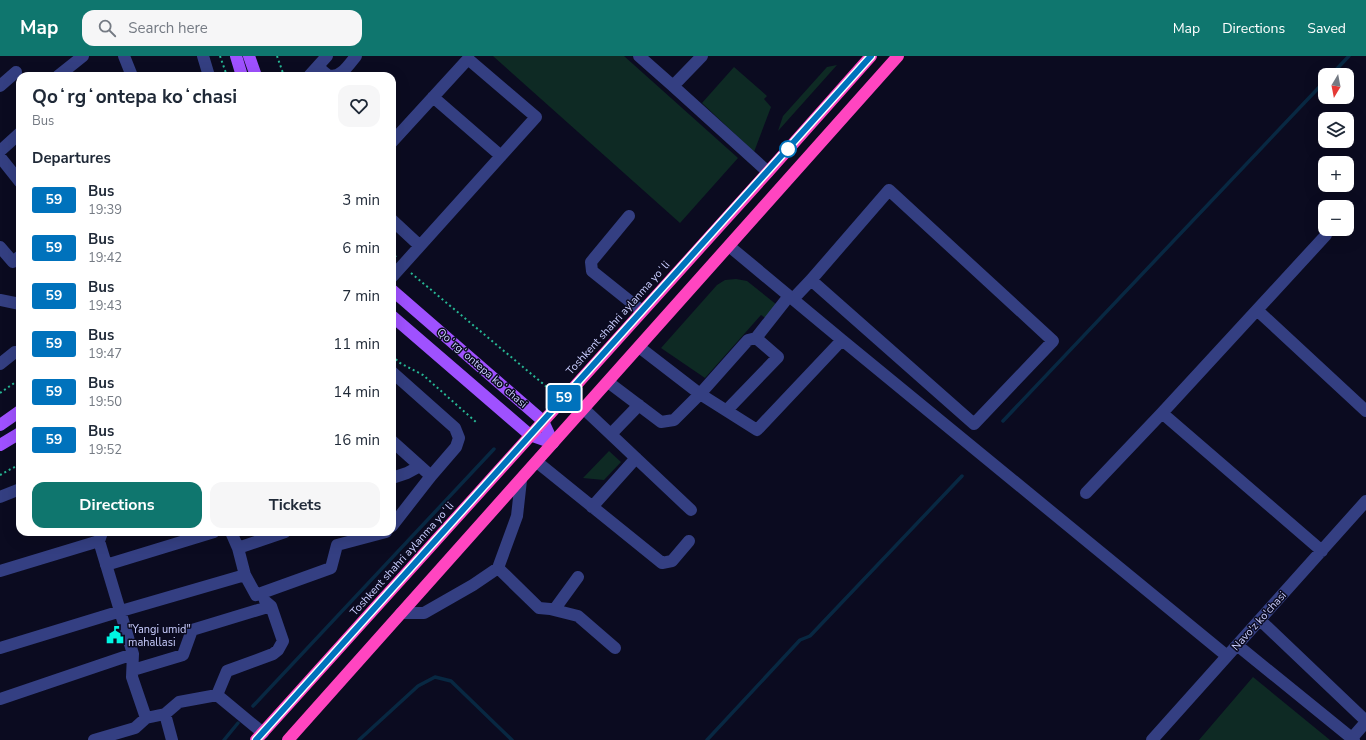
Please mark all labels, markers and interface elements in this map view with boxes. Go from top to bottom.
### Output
search box [82,10,362,46]
text: Map [20,15,58,41]
icon: search [96,17,118,39]
text: Search here [128,18,208,38]
text: Map [1173,19,1200,38]
text: Directions [1222,19,1285,38]
text: Saved [1307,19,1346,38]
north arrow [1318,68,1354,104]
map controls [1318,68,1354,236]
text: Qoʻrgʻontepa koʻchasi [32,84,237,110]
button: heart [338,85,380,127]
text: Bus [32,112,54,130]
button: layers [1318,112,1354,148]
unlabelled marker [779,140,797,158]
text: Departures [32,148,111,168]
button: + [1318,156,1354,192]
text: Bus [88,181,114,201]
text: 59 [46,190,62,209]
text: 3 min [342,190,380,210]
button: − [1318,200,1354,236]
text: 19:39 [88,201,122,219]
text: Bus [88,229,114,249]
text: 59 [46,238,62,257]
text: 6 min [342,238,380,258]
text: 19:42 [88,249,122,267]
street label: Toshkent shahri aylanma yoʻli [563,258,673,378]
text: Bus [88,277,114,297]
text: 59 [46,286,62,305]
text: 7 min [342,286,380,306]
text: 19:43 [88,297,122,315]
text: Bus [88,325,114,345]
street label: Qoʻrgʻontepa koʻchasi [434,325,530,411]
text: 59 [46,334,62,353]
text: 11 min [333,334,380,354]
text: 19:47 [88,345,122,363]
text: Bus [88,373,114,393]
text: 59 [46,382,62,401]
text: 14 min [333,382,380,402]
line badge: 59 [546,385,582,411]
text: 59 [556,388,572,407]
text: 19:50 [88,393,122,411]
text: Bus [88,421,114,441]
text: 59 [46,430,62,449]
text: 16 min [333,430,380,450]
text: 19:52 [88,441,122,459]
button: Directions [32,482,202,528]
button: Tickets [210,482,380,528]
street label: Toshkent shahri aylanma yoʻli [347,499,457,619]
street label: Navo'z ko'chasi [1228,588,1290,654]
place label: "Yangi umid" mahallasi [128,622,191,650]
public building icon: "Yangi umid" mahallasi [105,625,125,645]

